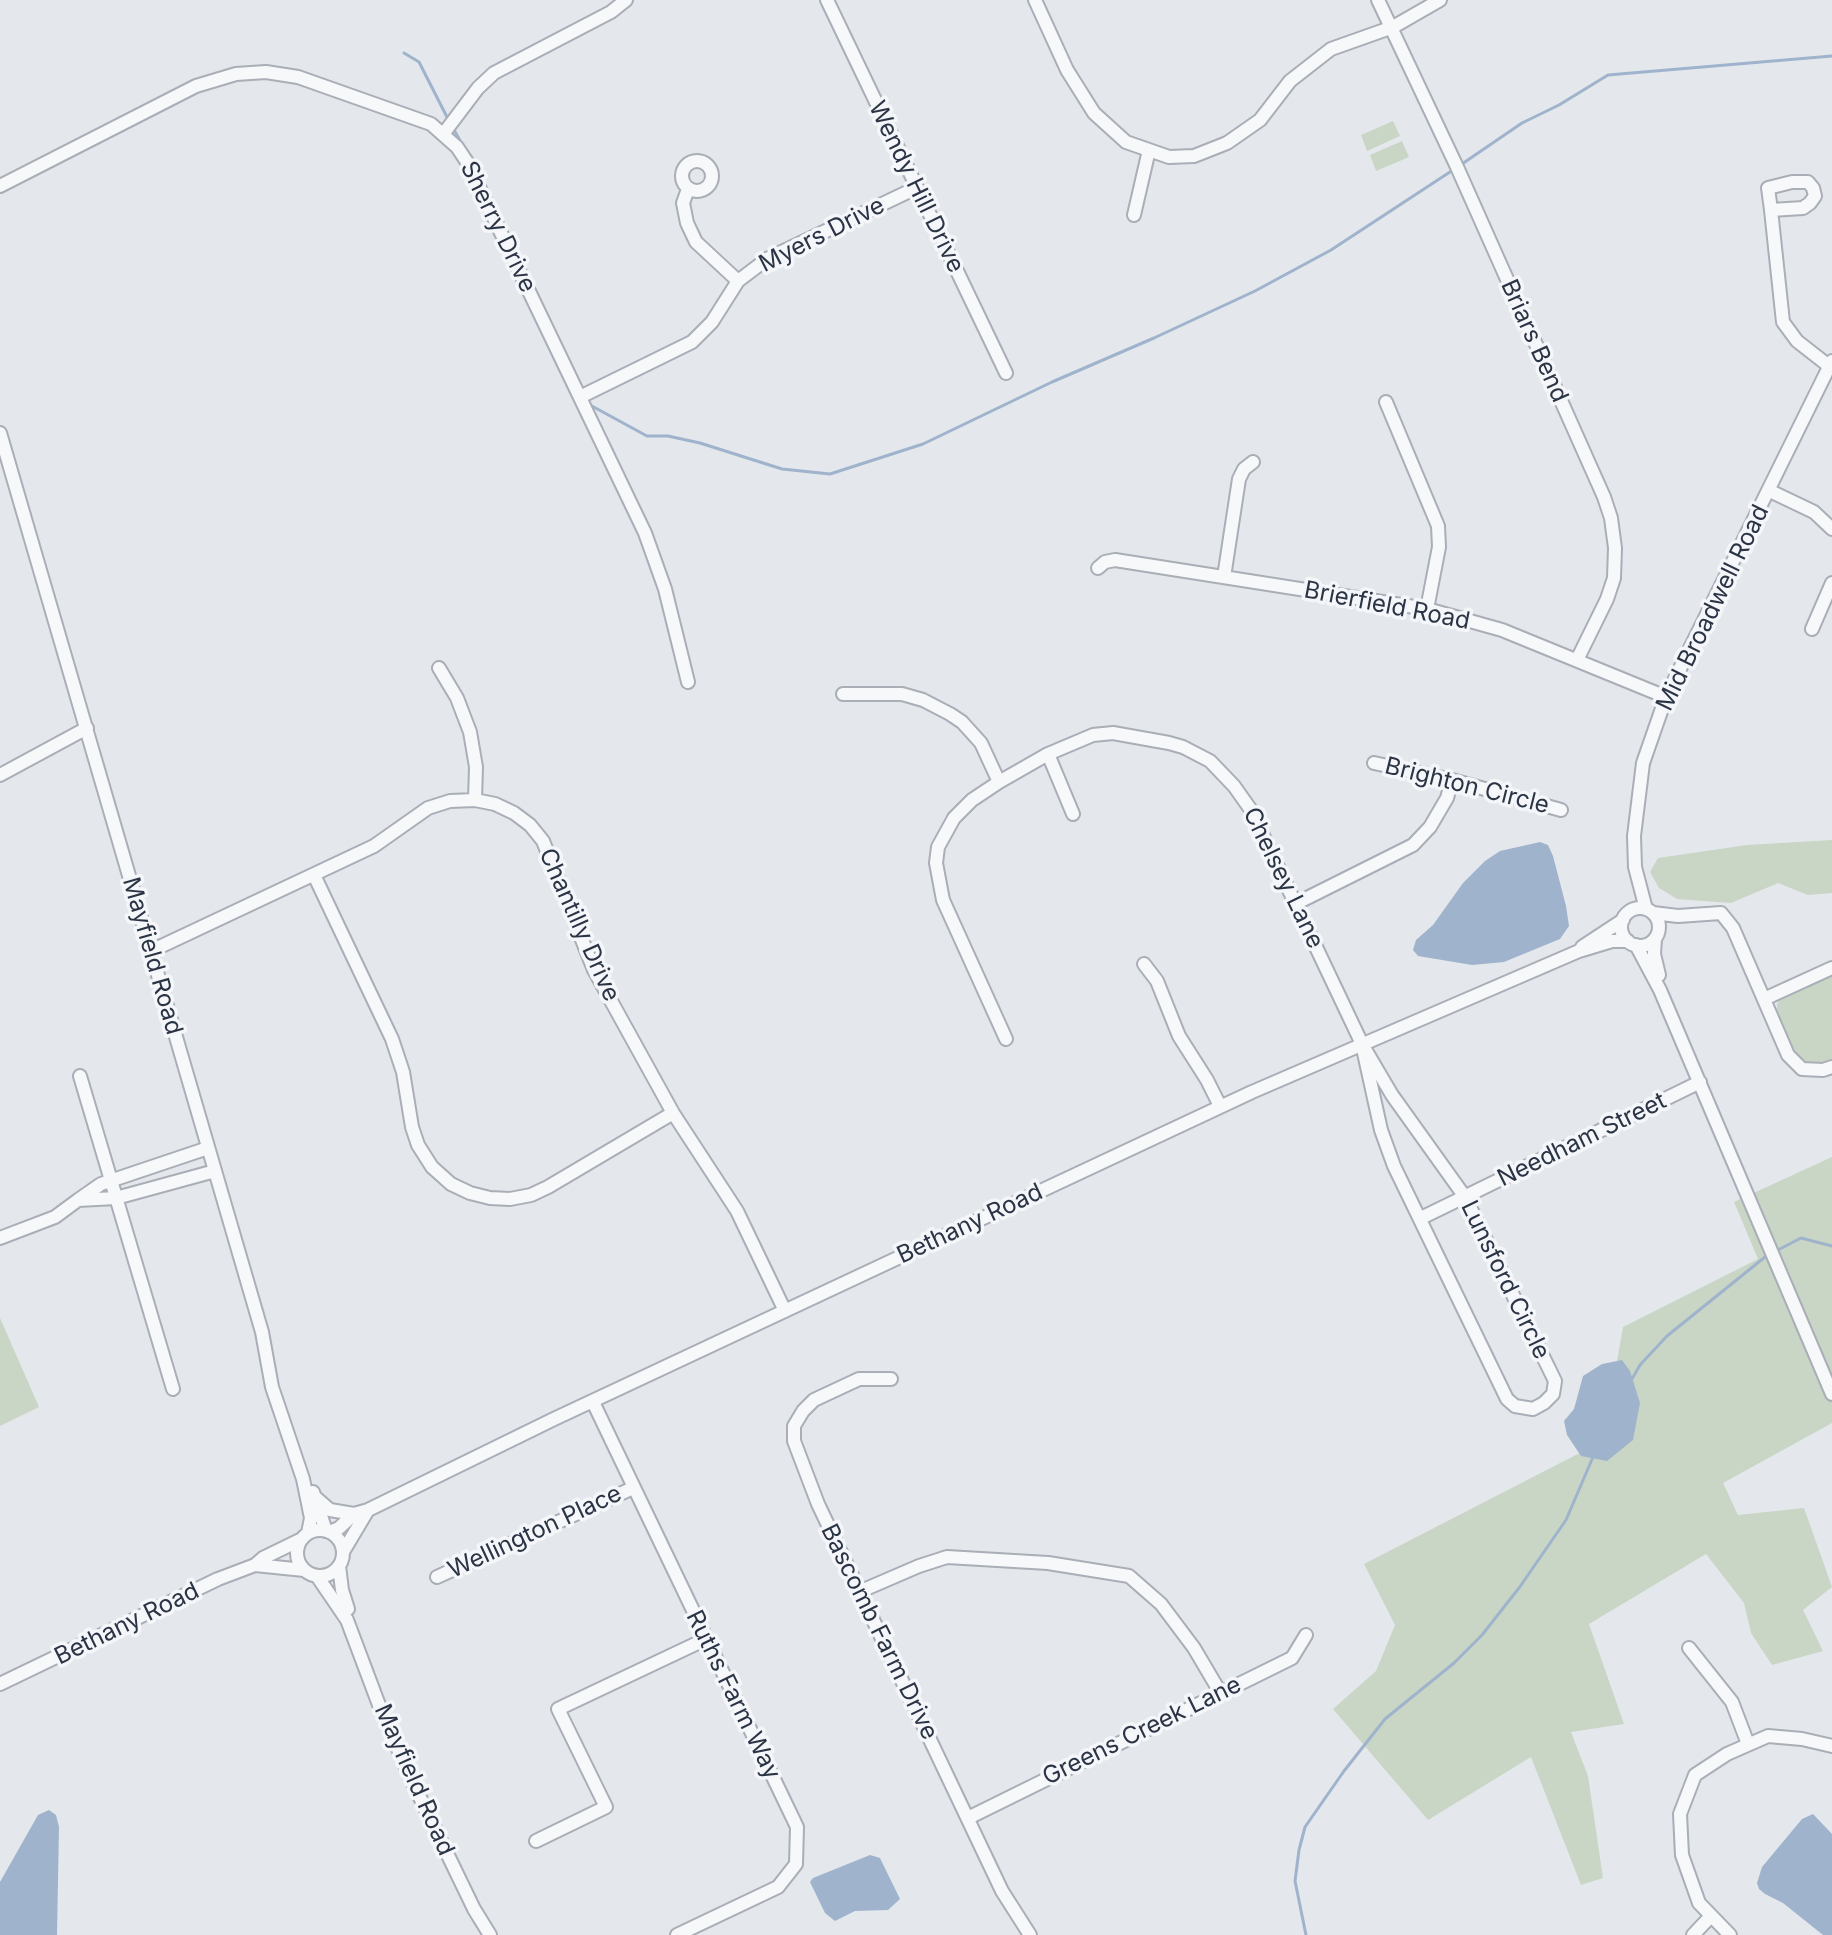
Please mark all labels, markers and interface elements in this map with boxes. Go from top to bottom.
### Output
street label: Wendy Hill Drive [862,97,970,277]
street label: Sherry Drive [454,157,542,297]
street label: Myers Drive [755,191,889,279]
street label: Briars Bend [1494,275,1574,407]
street label: Mid Broadwell Road [1651,500,1775,716]
street label: Brierfield Road [1302,576,1472,636]
street label: Brighton Circle [1382,752,1552,820]
street label: Chelsey Lane [1236,803,1330,953]
street label: Chantilly Drive [532,844,626,1006]
street label: Mayfield Road [116,874,188,1038]
street label: Needham Street [1493,1087,1671,1193]
street label: Bethany Road [893,1178,1047,1270]
street label: Lunsford Circle [1454,1196,1556,1364]
street label: Wellington Place [444,1479,626,1585]
street label: Bascomb Farm Drive [814,1520,944,1744]
street label: Bethany Road [50,1577,204,1671]
street label: Ruths Farm Way [680,1606,786,1784]
street label: Greens Creek Lane [1038,1670,1246,1792]
street label: Mayfield Road [368,1700,460,1860]

